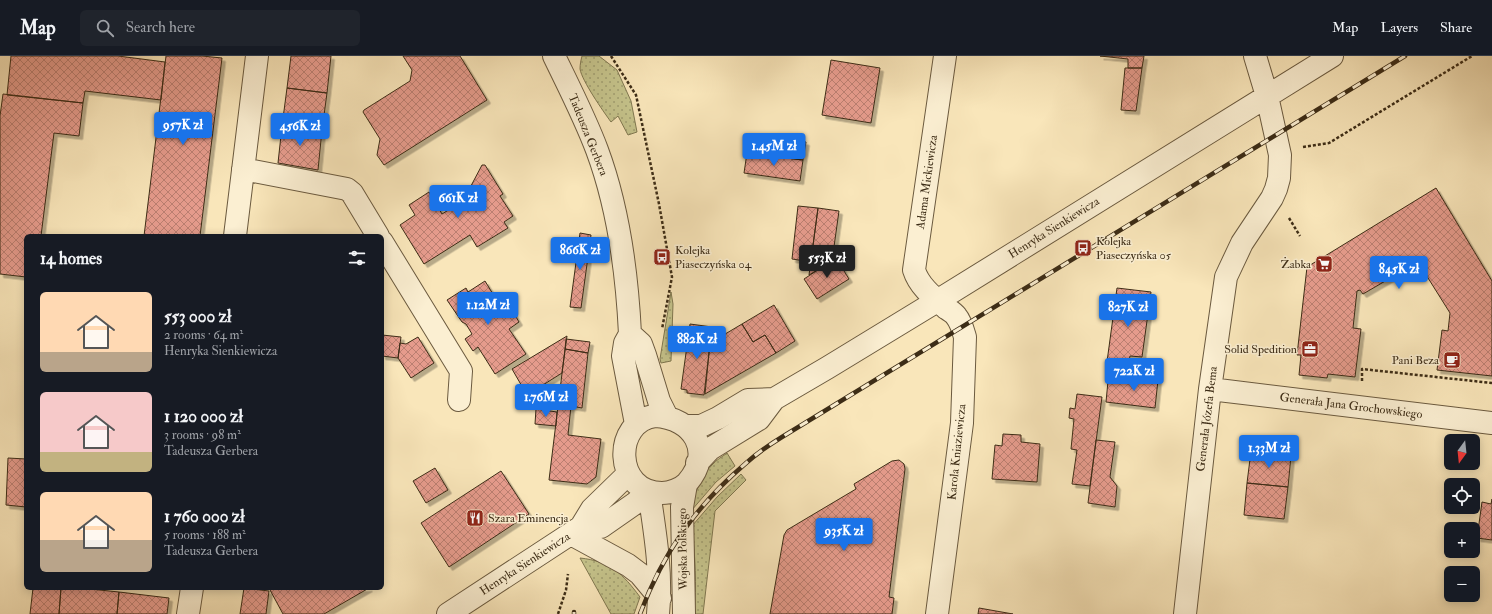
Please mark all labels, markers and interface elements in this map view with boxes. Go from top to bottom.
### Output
search box [80,10,360,46]
text: Map [20,16,56,40]
icon: search [94,17,116,39]
text: Search here [126,18,195,37]
text: Map [1332,19,1358,36]
text: Layers [1380,19,1418,36]
text: Share [1440,19,1472,36]
street label: Tadeusza Gerbera [565,92,612,179]
pin: 957K zł [146,112,220,146]
pin: 456K zł [263,113,337,147]
text: 957K zł [163,117,203,133]
text: 456K zł [280,118,320,134]
pin: 1.45M zł [733,133,815,167]
street label: Adama Mickiewicza [913,133,941,231]
text: 1.45M zł [751,138,797,154]
pin: 661K zł [421,185,495,219]
text: 661K zł [438,190,478,206]
street label: Henryka Sienkiewicza [1006,193,1103,262]
place label: Kolejka Piaseczyńska 05 [1096,234,1172,263]
pin: 866K zł [543,237,617,271]
bus stop icon: Kolejka Piaseczyńska 05 [1073,238,1093,258]
text: 866K zł [560,242,600,258]
place label: Kolejka Piaseczyńska 04 [675,243,752,272]
pin: 553K zł [790,245,864,279]
icon: filters [346,247,368,269]
bus stop icon: Kolejka Piaseczyńska 04 [652,247,672,267]
text: 14 homes [40,248,102,269]
text: 553K zł [808,250,846,266]
supermarket icon: Żabka [1314,254,1334,274]
place label: Żabka [1281,256,1312,272]
pin: 845K zł [1362,256,1436,290]
text: 845K zł [1379,261,1419,277]
pin: 1.12M zł [447,292,529,326]
pin: 827K zł [1091,294,1165,328]
text: 1.12M zł [466,297,510,313]
text: 827K zł [1108,299,1148,315]
text: 553 000 zł [164,306,231,327]
icon: home [72,308,120,356]
pin: 882K zł [660,326,734,360]
text: 2 rooms · 64 m² [164,327,243,343]
text: 882K zł [677,331,717,347]
office icon: Solid Spedition [1300,339,1320,359]
place label: Solid Spedition [1224,342,1297,357]
text: Henryka Sienkiewicza [164,343,277,359]
cafe icon: Pani Beza [1442,350,1462,370]
place label: Pani Beza [1392,353,1440,368]
pin: 722K zł [1097,358,1171,392]
text: 722K zł [1114,363,1154,379]
street label: Generała Józefa Bema [1193,364,1221,472]
pin: 1.76M zł [505,384,587,418]
text: 1.76M zł [524,389,568,405]
street label: Generała Jana Grochowskiego [1279,390,1423,422]
street label: Karola Kniaziewicza [944,402,970,501]
text: 1 120 000 zł [164,406,243,427]
icon: home [72,408,120,456]
text: 3 rooms · 98 m² [164,427,241,443]
north arrow [1444,434,1480,470]
map controls [1444,434,1480,602]
pin: 1.33M zł [1228,435,1310,469]
text: 1.33M zł [1248,440,1290,456]
text: Tadeusza Gerbera [164,443,258,459]
button: locate [1444,478,1480,514]
text: 1 760 000 zł [164,506,245,527]
icon: home [72,508,120,556]
restaurant icon: Szara Eminencja [465,508,485,528]
street label: Wojska Polskiego [675,508,691,591]
place label: Szara Eminencja [488,511,569,526]
pin: 935K zł [807,518,881,552]
button: + [1444,522,1480,558]
text: 935K zł [825,523,863,539]
text: 5 rooms · 188 m² [164,527,246,543]
street label: Henryka Sienkiewicza [477,529,574,599]
text: Tadeusza Gerbera [164,543,258,559]
button: − [1444,566,1480,602]

